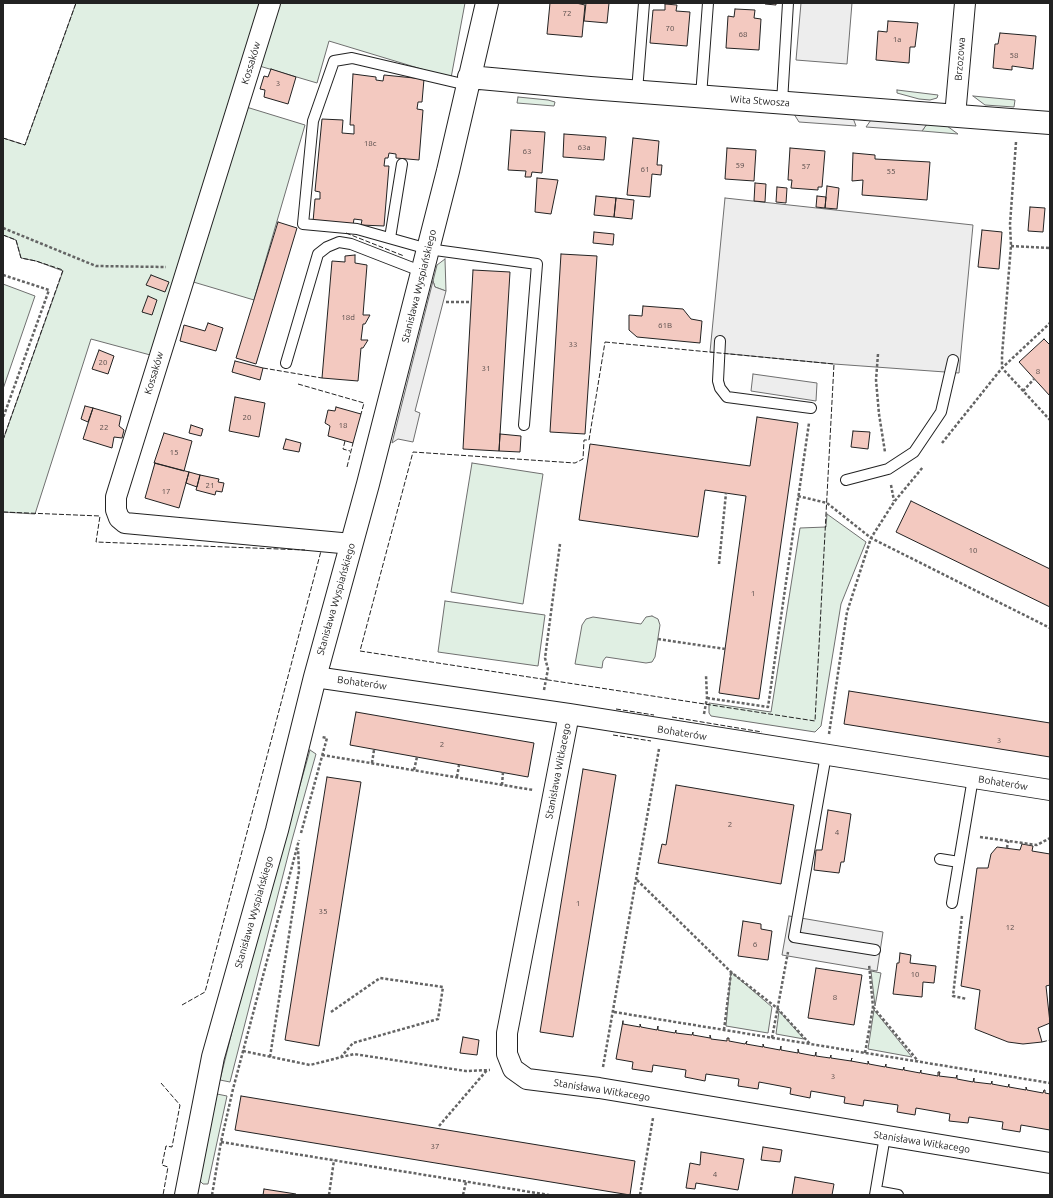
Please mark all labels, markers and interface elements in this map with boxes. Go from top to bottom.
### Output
house number: 72 [562,8,572,18]
house number: 70 [665,23,675,33]
house number: 68 [738,29,748,39]
house number: 1a [893,34,901,44]
street label: Brzozowa [952,37,968,81]
street label: Kossaków [239,40,263,86]
house number: 58 [1009,50,1019,60]
house number: 3 [276,78,280,88]
street label: Wita Stwosza [730,93,790,109]
house number: 18c [364,138,376,148]
house number: 63a [577,142,591,152]
house number: 63 [522,146,532,156]
house number: 59 [735,160,745,170]
house number: 57 [801,161,811,171]
house number: 61 [640,164,650,174]
house number: 55 [886,166,896,176]
street label: Stanisława Wyspiańskiego [399,228,439,344]
house number: 18d [341,312,355,322]
house number: 61B [658,320,672,330]
house number: 33 [568,339,578,349]
street label: Kossaków [142,350,166,396]
house number: 20 [98,357,108,367]
house number: 31 [481,363,491,373]
house number: 8 [1036,366,1040,376]
house number: 20 [242,412,252,422]
house number: 18 [338,420,348,430]
house number: 22 [99,422,109,432]
house number: 15 [169,447,179,457]
house number: 21 [205,480,215,490]
house number: 17 [161,486,171,496]
street label: Stanisława Wyspiańskiego [314,541,358,657]
house number: 10 [968,545,978,555]
house number: 1 [751,588,755,598]
street label: Bohaterów [336,674,388,692]
street label: Stanisława Witkacego [543,722,573,820]
street label: Bohaterów [656,723,708,743]
house number: 3 [997,735,1001,745]
house number: 2 [440,739,444,749]
street label: Bohaterów [977,773,1029,793]
house number: 2 [728,819,732,829]
house number: 4 [835,827,839,837]
street label: Stanisława Wyspiańskiego [232,854,276,970]
house number: 1 [576,898,580,908]
house number: 35 [318,906,328,916]
house number: 12 [1005,922,1015,932]
house number: 6 [753,939,757,949]
house number: 10 [910,969,920,979]
house number: 8 [833,992,837,1002]
house number: 3 [831,1071,835,1081]
street label: Stanisława Witkacego [553,1076,651,1104]
street label: Stanisława Witkacego [873,1128,971,1156]
house number: 37 [430,1141,440,1151]
house number: 4 [713,1169,717,1179]

